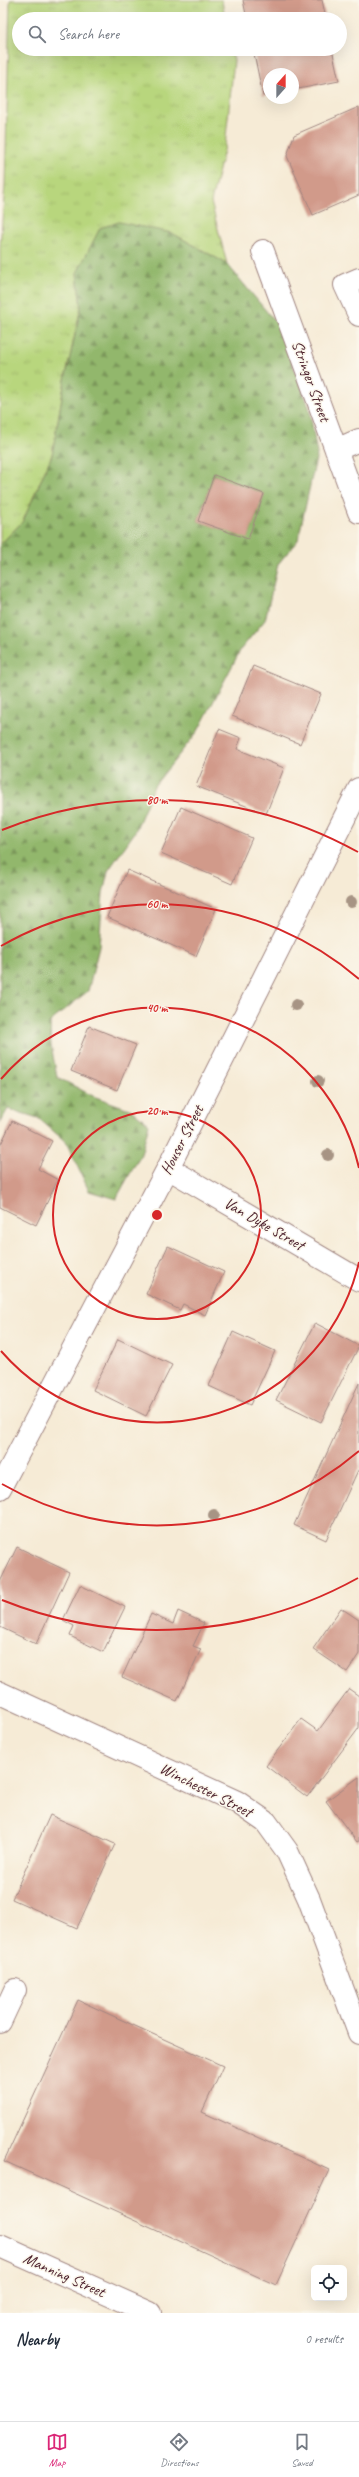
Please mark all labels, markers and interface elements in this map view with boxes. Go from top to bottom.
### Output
search box [12,12,347,56]
icon: search [26,23,48,45]
text: Search here [58,25,119,44]
north arrow [263,68,299,104]
street label: Stringer Street [287,338,335,426]
text: 80 m [147,792,168,808]
text: 60 m [147,896,169,912]
text: 40 m [147,1000,168,1016]
street label: Houser Street [156,1100,209,1178]
text: 20 m [147,1103,168,1119]
street label: Van Dyke Street [220,1193,310,1256]
centre of rings [150,1208,164,1222]
street label: Winchester Street [157,1758,258,1823]
street label: Manning Street [20,2248,109,2303]
map controls [311,2265,347,2301]
button: locate [311,2265,347,2301]
text: Nearby [16,2329,59,2350]
text: 0 results [305,2331,343,2347]
tab: Map [46,2431,68,2469]
tab: Directions [160,2431,199,2469]
tab: Saved [291,2431,313,2469]

